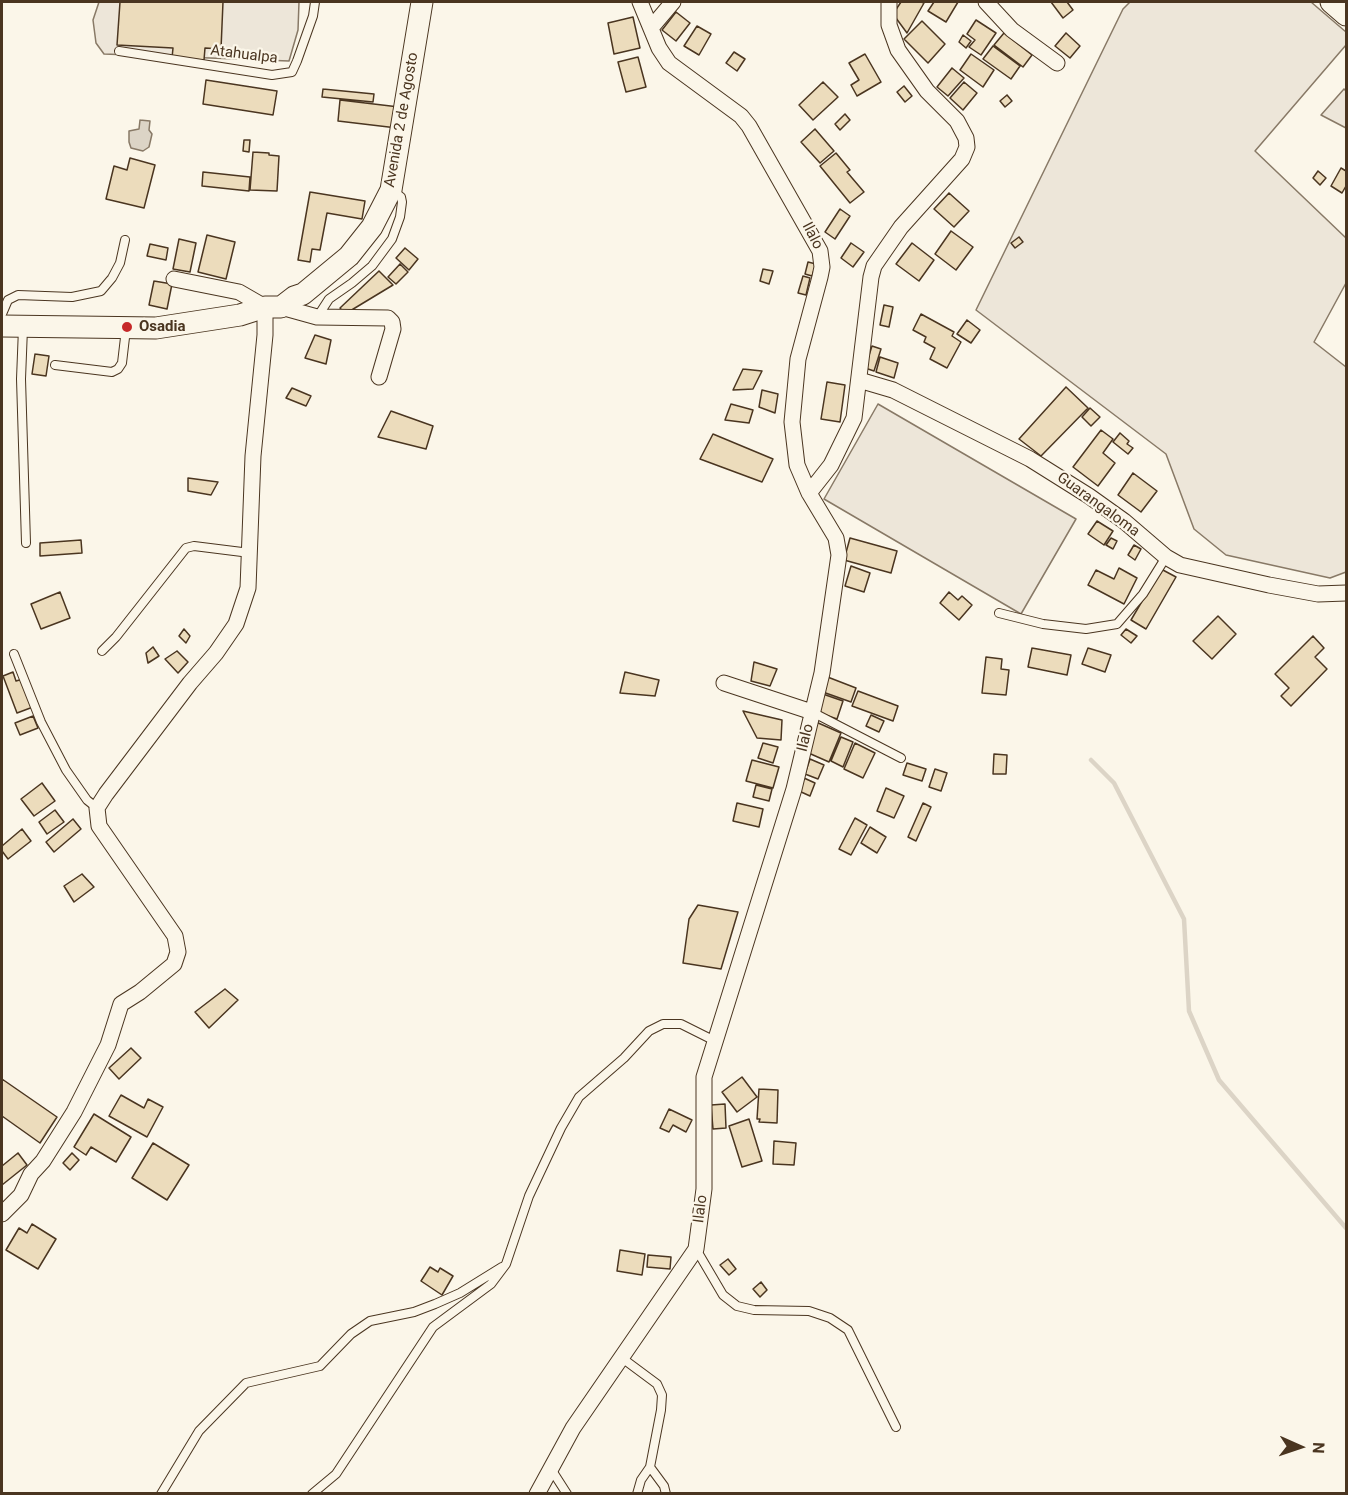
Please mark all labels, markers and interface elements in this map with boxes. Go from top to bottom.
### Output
street label: Atahualpa [209,42,279,68]
street label: Avenida 2 de Agosto [381,51,423,189]
street label: Ilalo [798,219,826,253]
place label: Osadia [139,318,186,336]
marker: Osadia [120,320,134,334]
street label: Guarangaloma [1053,469,1143,541]
street label: Ilalo [794,722,818,754]
street label: Ilalo [690,1194,712,1224]
north arrow [1270,1417,1330,1477]
text: N [1309,1442,1328,1454]

